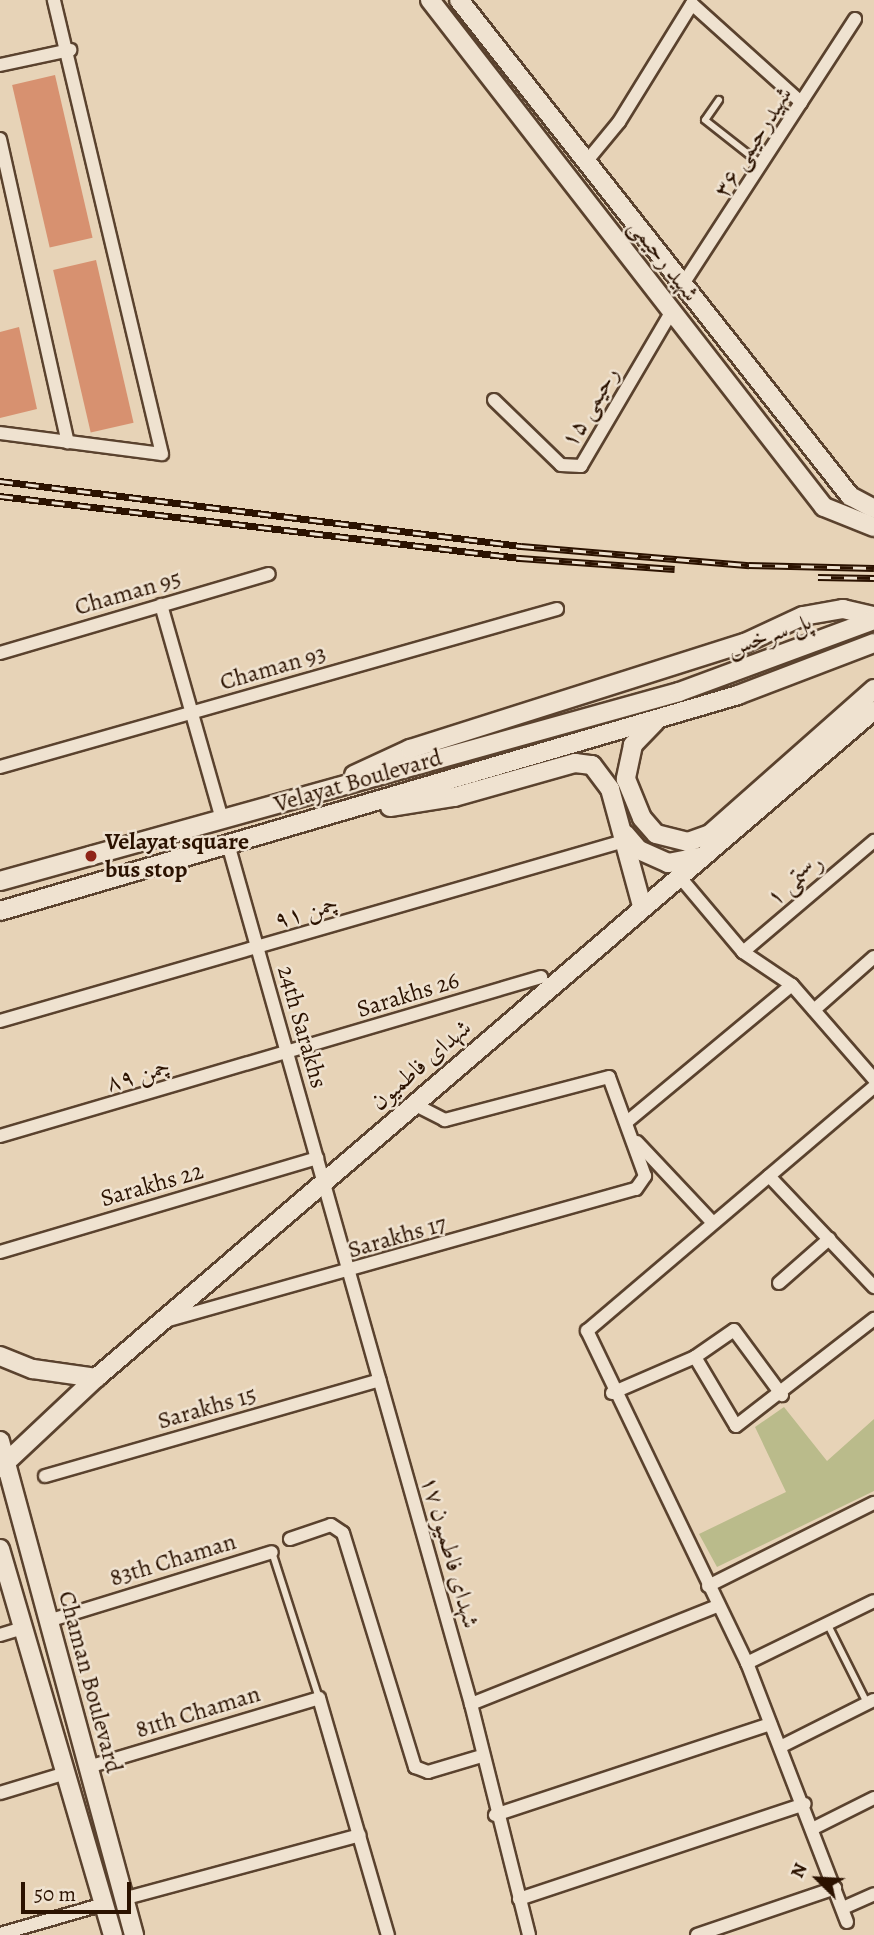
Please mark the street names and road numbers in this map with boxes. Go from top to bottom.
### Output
street label: شهیدرحیمی ۳۶ [708,81,798,203]
street label: شهید رحیمی [623,213,705,307]
street label: رحیمی ۱۵ [555,361,625,453]
street label: Chaman 95 [71,564,185,622]
street label: پل سرخس [723,607,815,663]
street label: Chaman 93 [217,639,329,697]
street label: Velayat Boulevard [271,743,445,819]
street label: رستمی ۱ [761,848,829,912]
street label: چمن ۹۱ [271,889,341,935]
street label: 24th Sarakhs [271,963,333,1091]
street label: Sarakhs 26 [353,966,463,1024]
street label: شهدای فاطمیون [365,1013,477,1117]
street label: چمن ۸۹ [103,1052,173,1098]
street label: Sarakhs 22 [97,1157,207,1213]
street label: Sarakhs 17 [344,1209,450,1265]
street label: Sarakhs 15 [154,1380,260,1436]
street label: شهدای فاطمیون ۱۷ [415,1473,485,1631]
street label: 83th Chaman [106,1527,240,1593]
street label: Chaman Boulevard [52,1588,128,1776]
street label: 81th Chaman [132,1679,264,1745]

